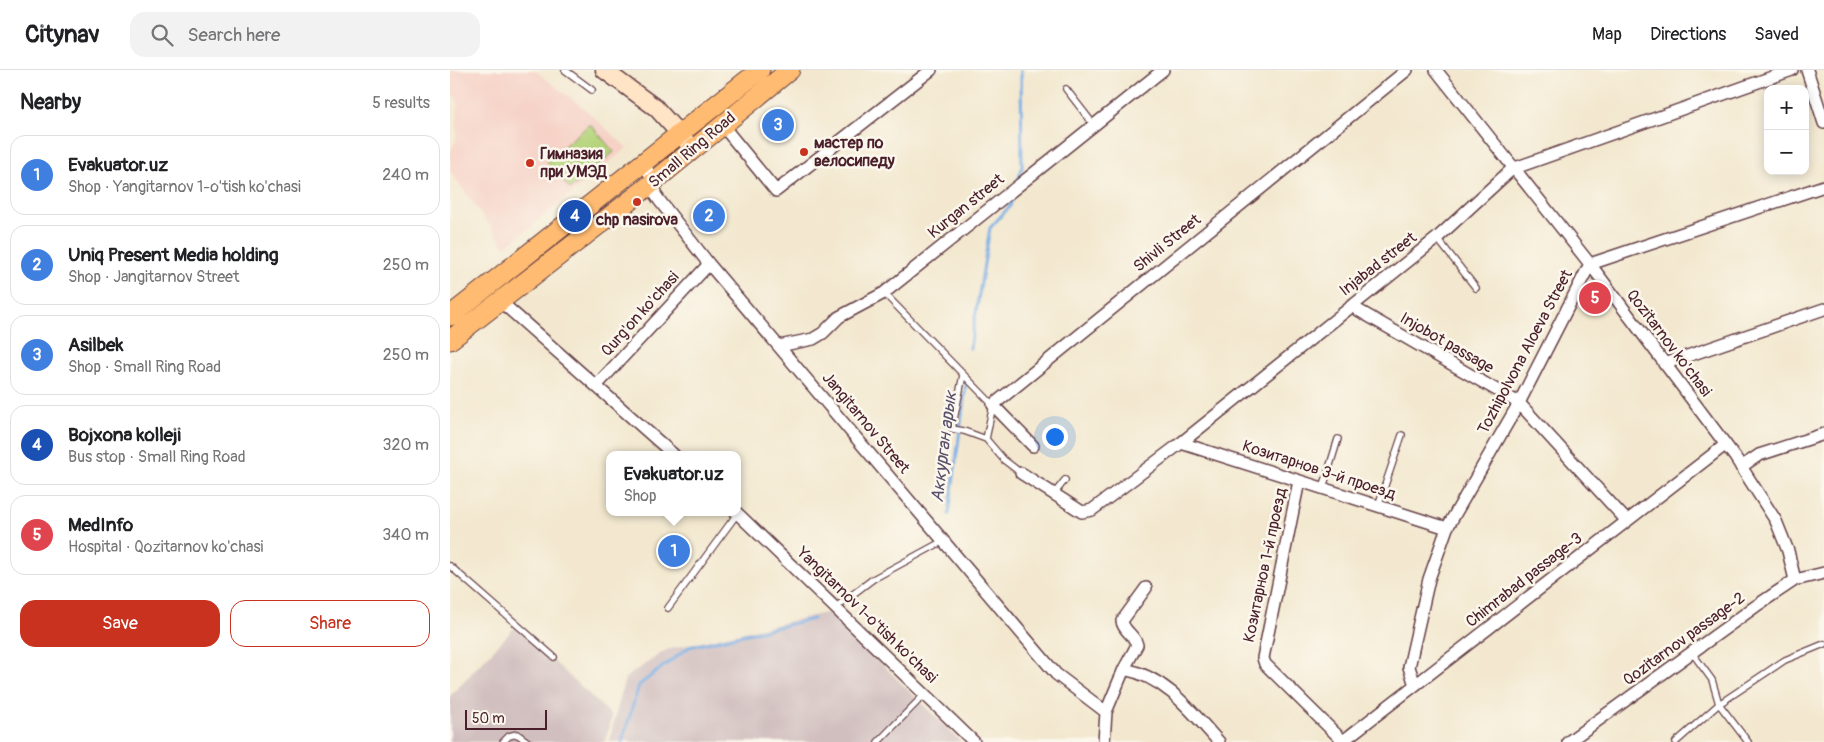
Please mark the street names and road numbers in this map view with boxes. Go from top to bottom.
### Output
street label: Small Ring Road [644,108,740,192]
street label: Kurgan street [924,169,1009,243]
street label: Shivli Street [1129,209,1205,276]
street label: Injаbаd street [1335,227,1421,300]
street label: Tozhipolvona Aloeva Street [1473,266,1577,438]
street label: Qurg'on ko'chasi [597,267,683,361]
street label: Qozitarnov ko'chasi [1622,285,1716,401]
street label: Injobot passage [1397,308,1498,378]
street label: Jangitarnov Street [818,368,915,478]
street label: Козитарнов 3-й проезд [1240,436,1399,504]
street label: Козитарнов 1-й проезд [1239,486,1291,644]
street label: Chimrаbаd passage-3 [1462,528,1586,632]
street label: Yangitarnov 1-o'tish ko'chasi [792,542,942,687]
street label: Qozitarnov passage-2 [1619,588,1749,690]

